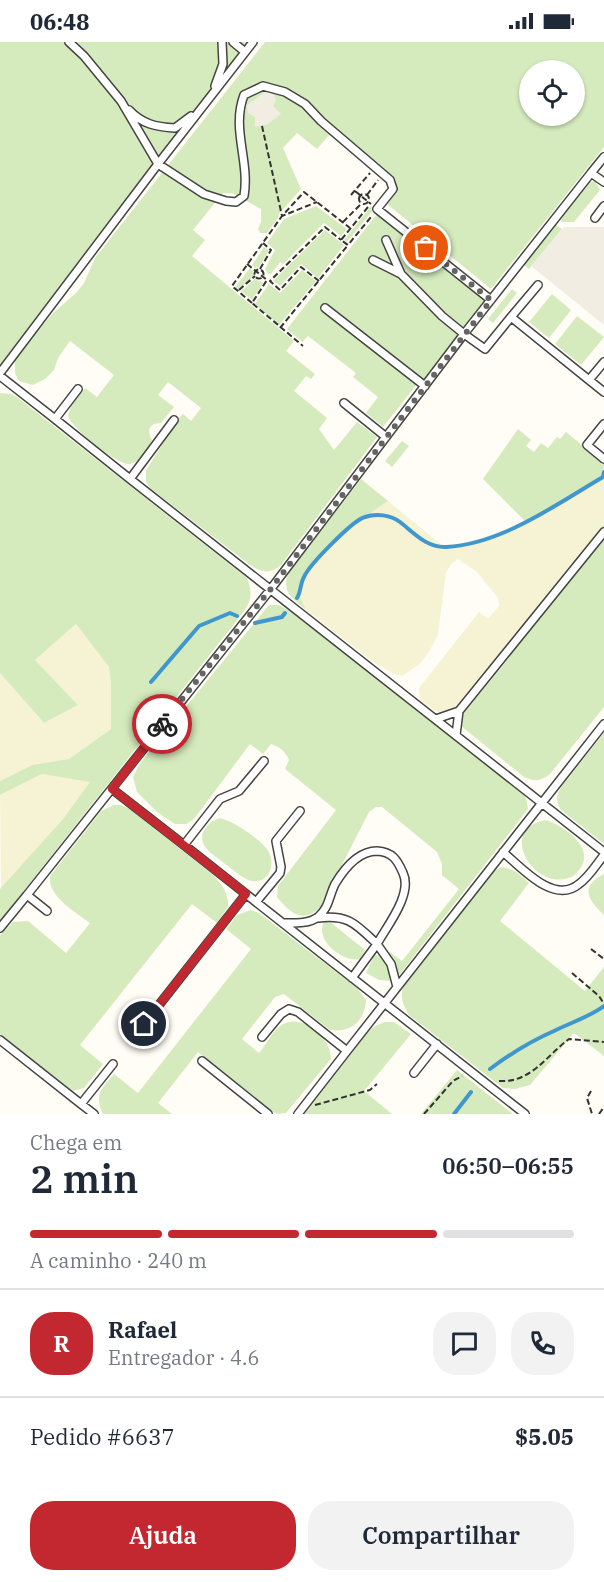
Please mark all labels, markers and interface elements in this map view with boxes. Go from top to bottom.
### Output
text: 06:48 [30,7,89,36]
map controls [519,60,585,126]
button: locate [519,60,585,126]
pin [400,222,451,273]
icon: bag [409,231,442,264]
courier [132,694,192,754]
icon: bike [146,708,179,741]
pin [118,998,169,1049]
icon: home [127,1007,160,1040]
text: Chega em [30,1129,122,1156]
text: 06:50–06:55 [442,1151,574,1180]
text: 2 min [30,1153,138,1204]
text: A caminho · 240 m [30,1247,207,1274]
button: chat [433,1312,496,1375]
button: phone [511,1312,574,1375]
text: Rafael [108,1315,177,1344]
text: R [53,1329,70,1358]
text: Entregador · 4.6 [108,1344,259,1371]
text: Pedido #6637 [30,1422,175,1451]
text: $5.05 [515,1422,574,1451]
button: Ajuda [30,1501,296,1570]
button: Compartilhar [308,1501,574,1570]

